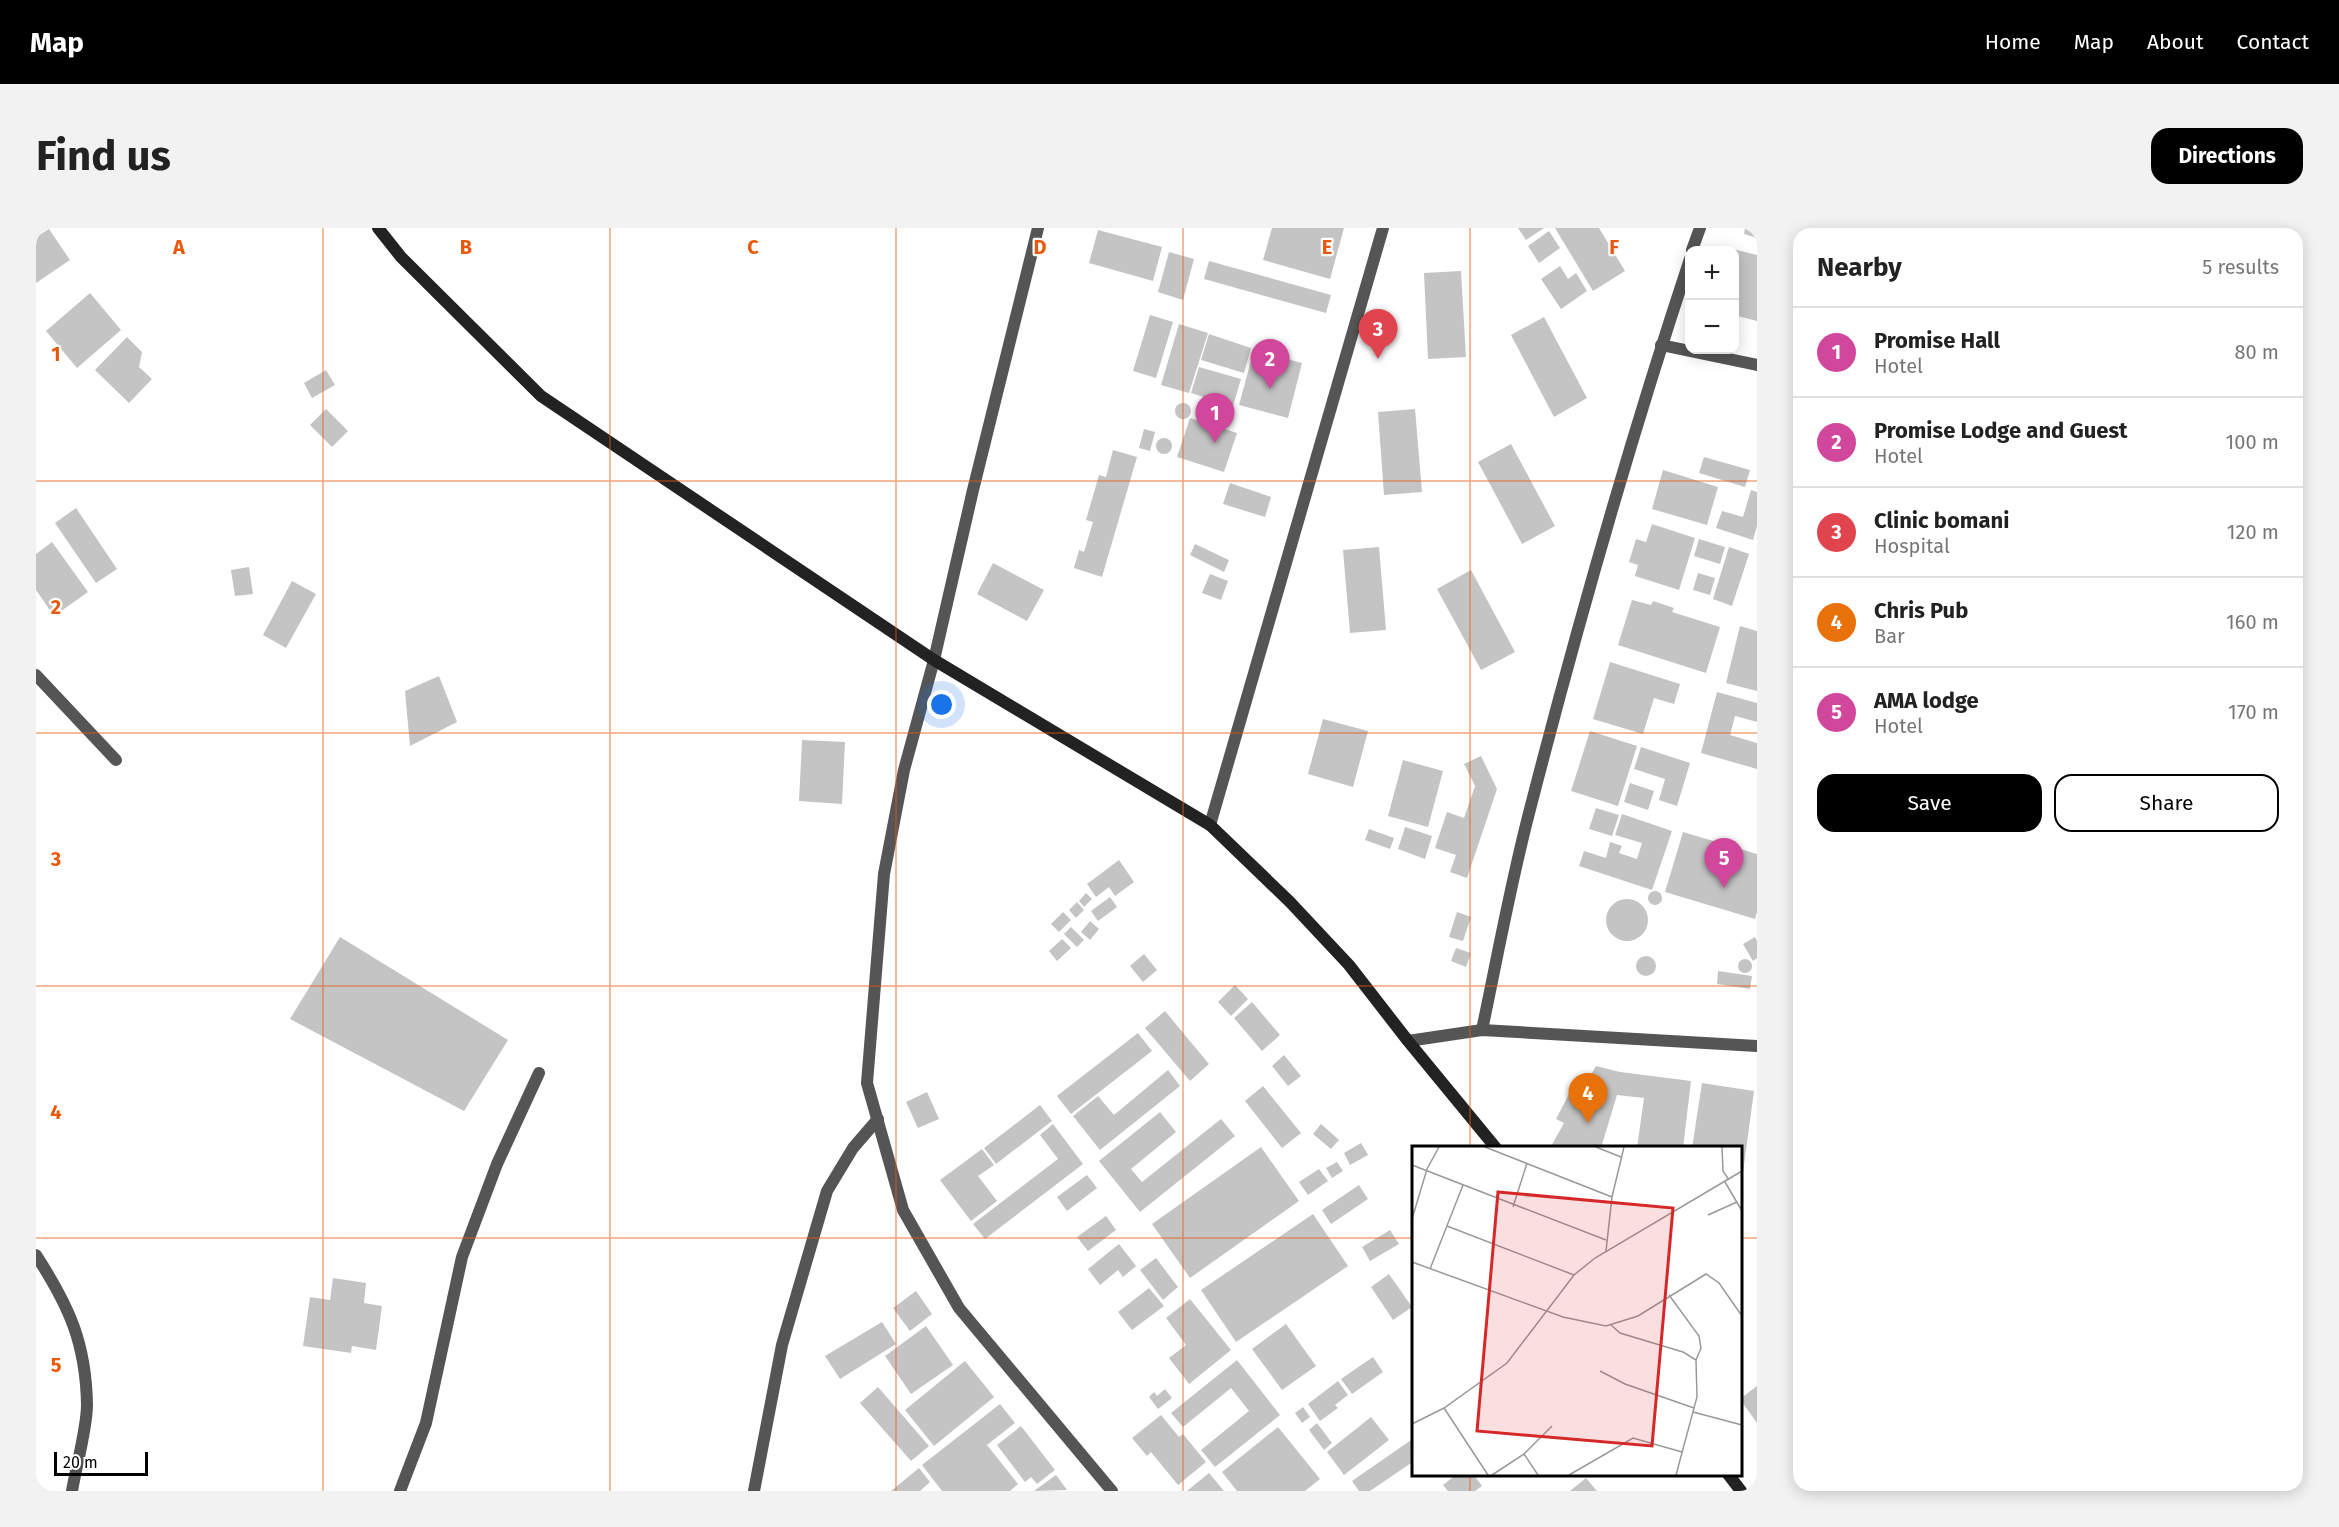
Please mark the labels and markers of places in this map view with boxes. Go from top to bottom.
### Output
pin: 3 [1358,310,1398,359]
pin: 2 [1250,340,1290,389]
pin: 1 [1196,394,1234,443]
pin: 5 [1704,838,1744,888]
pin: 4 [1568,1074,1608,1123]

